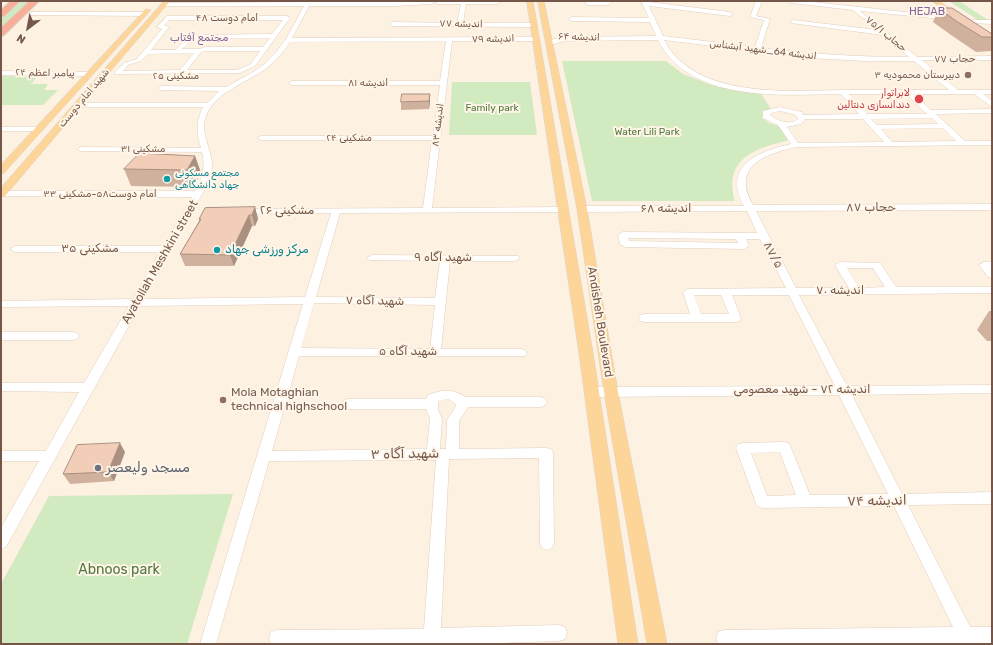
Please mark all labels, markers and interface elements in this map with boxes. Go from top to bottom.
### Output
district label: HEJAB [906,5,948,19]
north arrow [8,8,48,48]
street label: امام دوست ۴۸ [196,12,258,24]
street label: حجاب ۷۵/۱ [863,14,909,54]
street label: اندیشه ۷۷ [439,18,483,30]
street label: اندیشه ۶۴ [558,30,600,44]
text: N [15,31,28,46]
district label: مجتمع آفتاب [170,31,228,45]
street label: اندیشه ۷۹ [472,33,514,45]
street label: اندیشه 64_شهید آبشناس [709,37,817,63]
street label: حجاب ۷۷ [934,53,976,65]
street label: پیامبر اعظم ۲۴ [15,66,75,80]
street label: شهید امام دوست [56,66,112,130]
place label: دبیرستان محمودیه ۳ [875,69,960,81]
street label: مشکینی ۲۵ [153,70,199,82]
marker: دبیرستان محمودیه ۳ [963,70,973,80]
street label: اندیشه ۸۱ [348,77,388,89]
place label: لابراتوار دندانسازی دنتالین [837,87,910,110]
marker: لابراتوار دندانسازی دنتالین [913,93,925,105]
park label: Family park [465,102,519,114]
street label: اندیشه ۸۳ [429,103,447,147]
park label: Water Lili Park [614,126,680,138]
street label: مشکینی ۲۴ [326,132,372,144]
street label: مشکینی ۳۱ [121,143,165,155]
place label: مجتمع مسکونی جهاد دانشگاهی [175,167,239,190]
marker: مجتمع مسکونی جهاد دانشگاهی [162,174,172,184]
street label: امام دوست۵۸-مشکینی ۳۳ [43,188,157,200]
street label: Ayatollah Meshkini street [119,198,201,326]
street label: حجاب ۸۷ [846,201,896,215]
street label: اندیشه ۶۸ [641,202,691,216]
street label: مشکینی ۲۶ [260,204,314,218]
street label: ۸۷/۵ [760,239,786,271]
street label: مشکینی ۳۵ [61,242,119,256]
place label: مرکز ورزشی جهاد [225,243,309,257]
marker: مرکز ورزشی جهاد [212,245,222,255]
street label: شهید آگاه ۹ [414,251,472,265]
street label: Andisheh Boulevard [584,266,616,378]
street label: اندیشه ۷۰ [816,284,864,298]
street label: شهید آگاه ۷ [346,293,404,309]
street label: شهید آگاه ۵ [379,345,437,359]
street label: اندیشه ۷۲ - شهید معصومی [734,383,870,397]
place label: Mola Motaghian technical highschool [231,386,347,414]
marker: Mola Motaghian technical highschool [218,395,228,405]
street label: شهید آگاه ۳ [371,445,439,463]
place label: مسجد ولیعصر [106,460,190,476]
marker: مسجد ولیعصر [93,463,103,473]
street label: اندیشه ۷۴ [847,492,907,510]
park label: Abnoos park [78,562,160,578]

